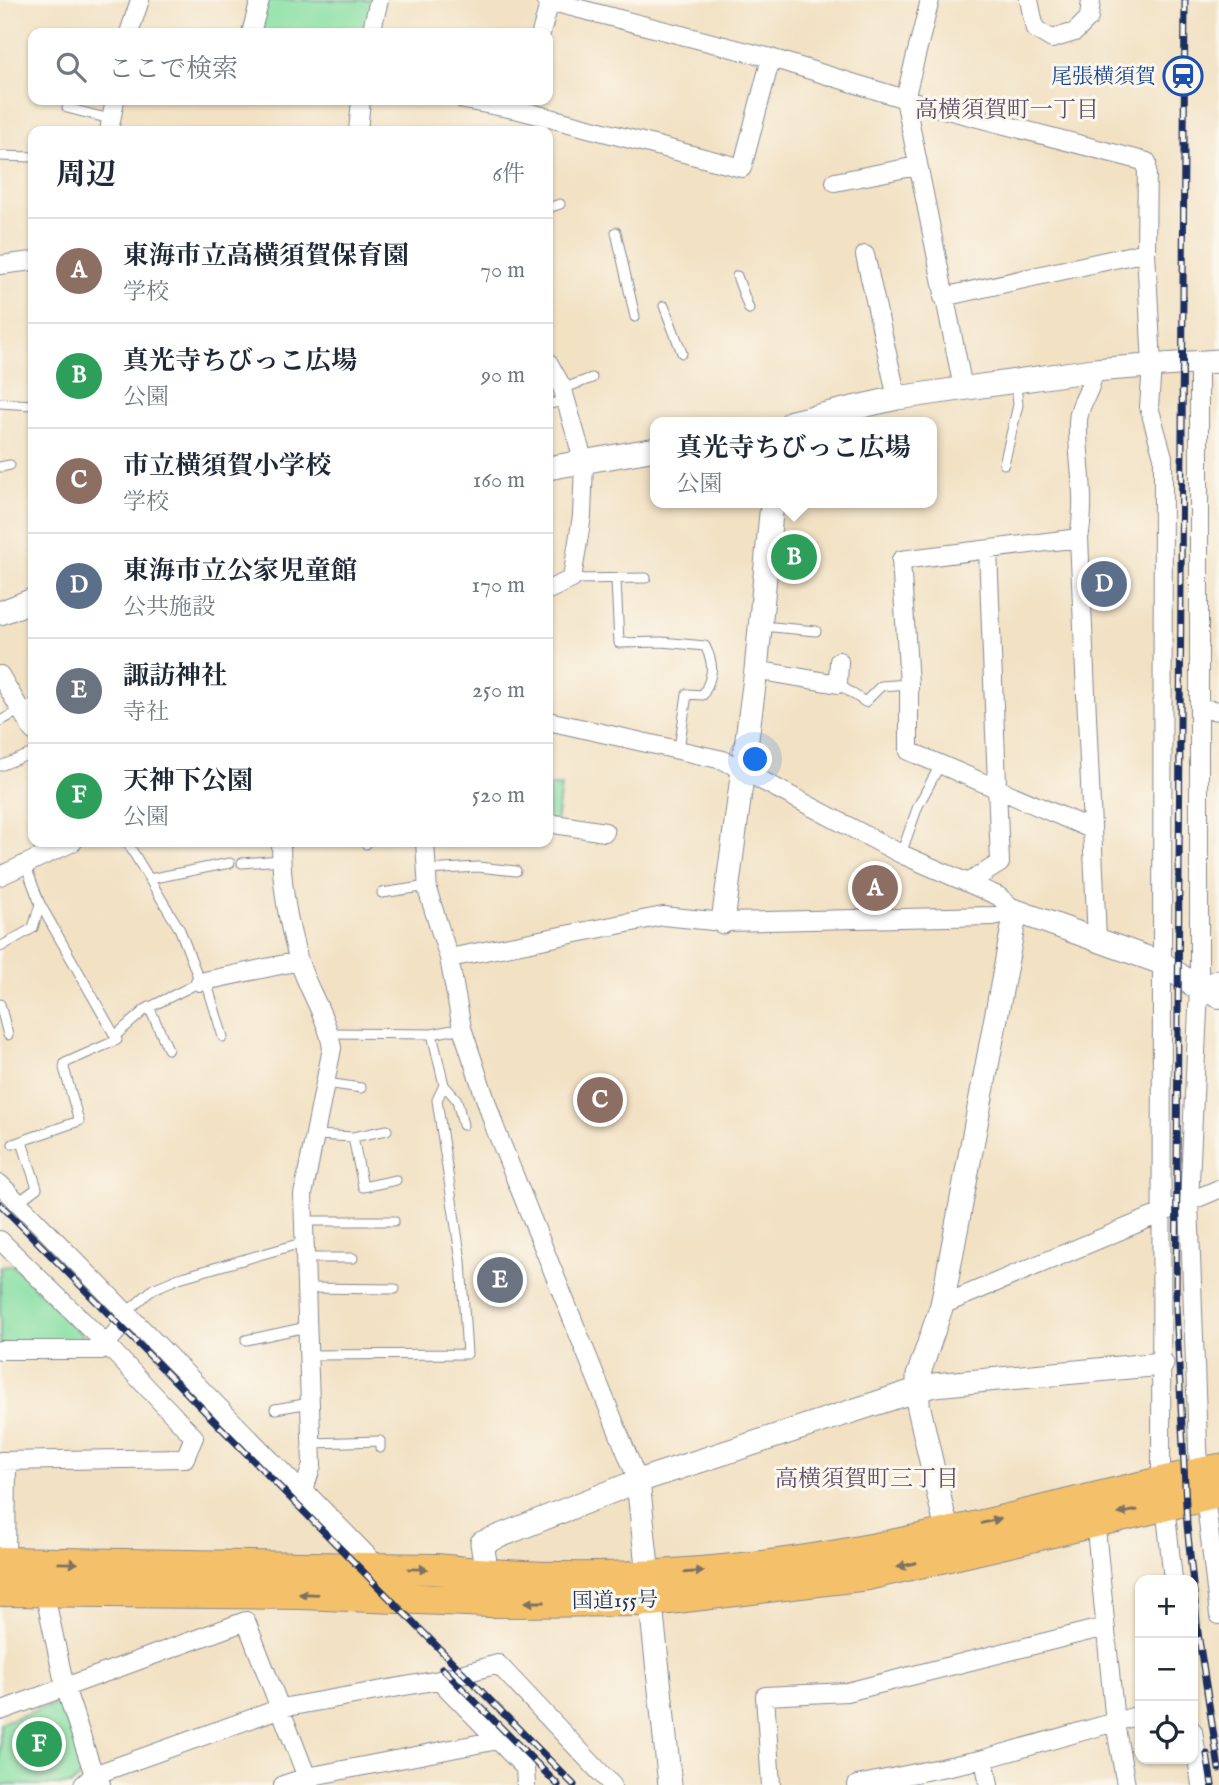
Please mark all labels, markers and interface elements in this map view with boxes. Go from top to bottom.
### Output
search box [28,28,553,105]
icon: search [52,48,90,86]
text: ここで検索 [108,53,238,86]
station icon: 尾張横須賀 [1162,55,1204,97]
place label: 尾張横須賀 [1051,64,1156,91]
district label: 高横須賀町一丁目 [915,96,1099,125]
text: 周辺 [56,157,116,195]
text: 6件 [492,160,525,189]
text: 東海市立高横須賀保育園 [123,240,409,273]
text: A [71,256,87,285]
text: 70 m [480,256,525,285]
text: 学校 [123,278,169,307]
text: 真光寺ちびっこ広場 [123,345,357,378]
text: B [71,361,87,390]
text: 90 m [481,361,525,390]
text: 公園 [123,383,169,412]
popup [650,417,937,508]
text: 真光寺ちびっこ広場 [676,432,911,465]
text: 市立横須賀小学校 [123,450,331,483]
text: C [71,466,87,495]
text: 160 m [473,466,525,495]
text: 公園 [676,470,722,499]
text: 学校 [123,488,169,517]
pin: B [771,531,817,583]
text: 東海市立公家児童館 [123,555,357,588]
pin: D [1081,558,1127,610]
text: D [70,571,88,600]
text: 170 m [472,571,525,600]
text: 公共施設 [123,593,215,622]
text: 諏訪神社 [123,660,227,693]
text: E [71,676,87,705]
text: 250 m [472,676,525,705]
text: 寺社 [123,698,169,727]
your location [738,742,772,776]
text: 天神下公園 [123,765,253,798]
text: F [72,781,86,810]
text: 520 m [472,781,525,810]
text: 公園 [123,803,169,832]
pin: A [852,862,898,914]
pin: C [577,1074,623,1126]
pin: E [477,1254,523,1306]
district label: 高横須賀町三丁目 [775,1465,959,1494]
one-way arrow [1117,1507,1139,1518]
one-way arrow [980,1516,1002,1527]
one-way arrow [57,1558,79,1569]
one-way arrow [896,1560,918,1571]
one-way arrow [407,1563,429,1575]
one-way arrow [683,1566,705,1577]
map controls [1135,1575,1198,1764]
button: + [1135,1575,1198,1638]
street label: 国道155号 [572,1587,658,1616]
one-way arrow [297,1589,319,1600]
one-way arrow [524,1596,546,1607]
button: − [1135,1638,1198,1701]
button: locate [1135,1701,1198,1764]
pin: F [16,1718,62,1770]

